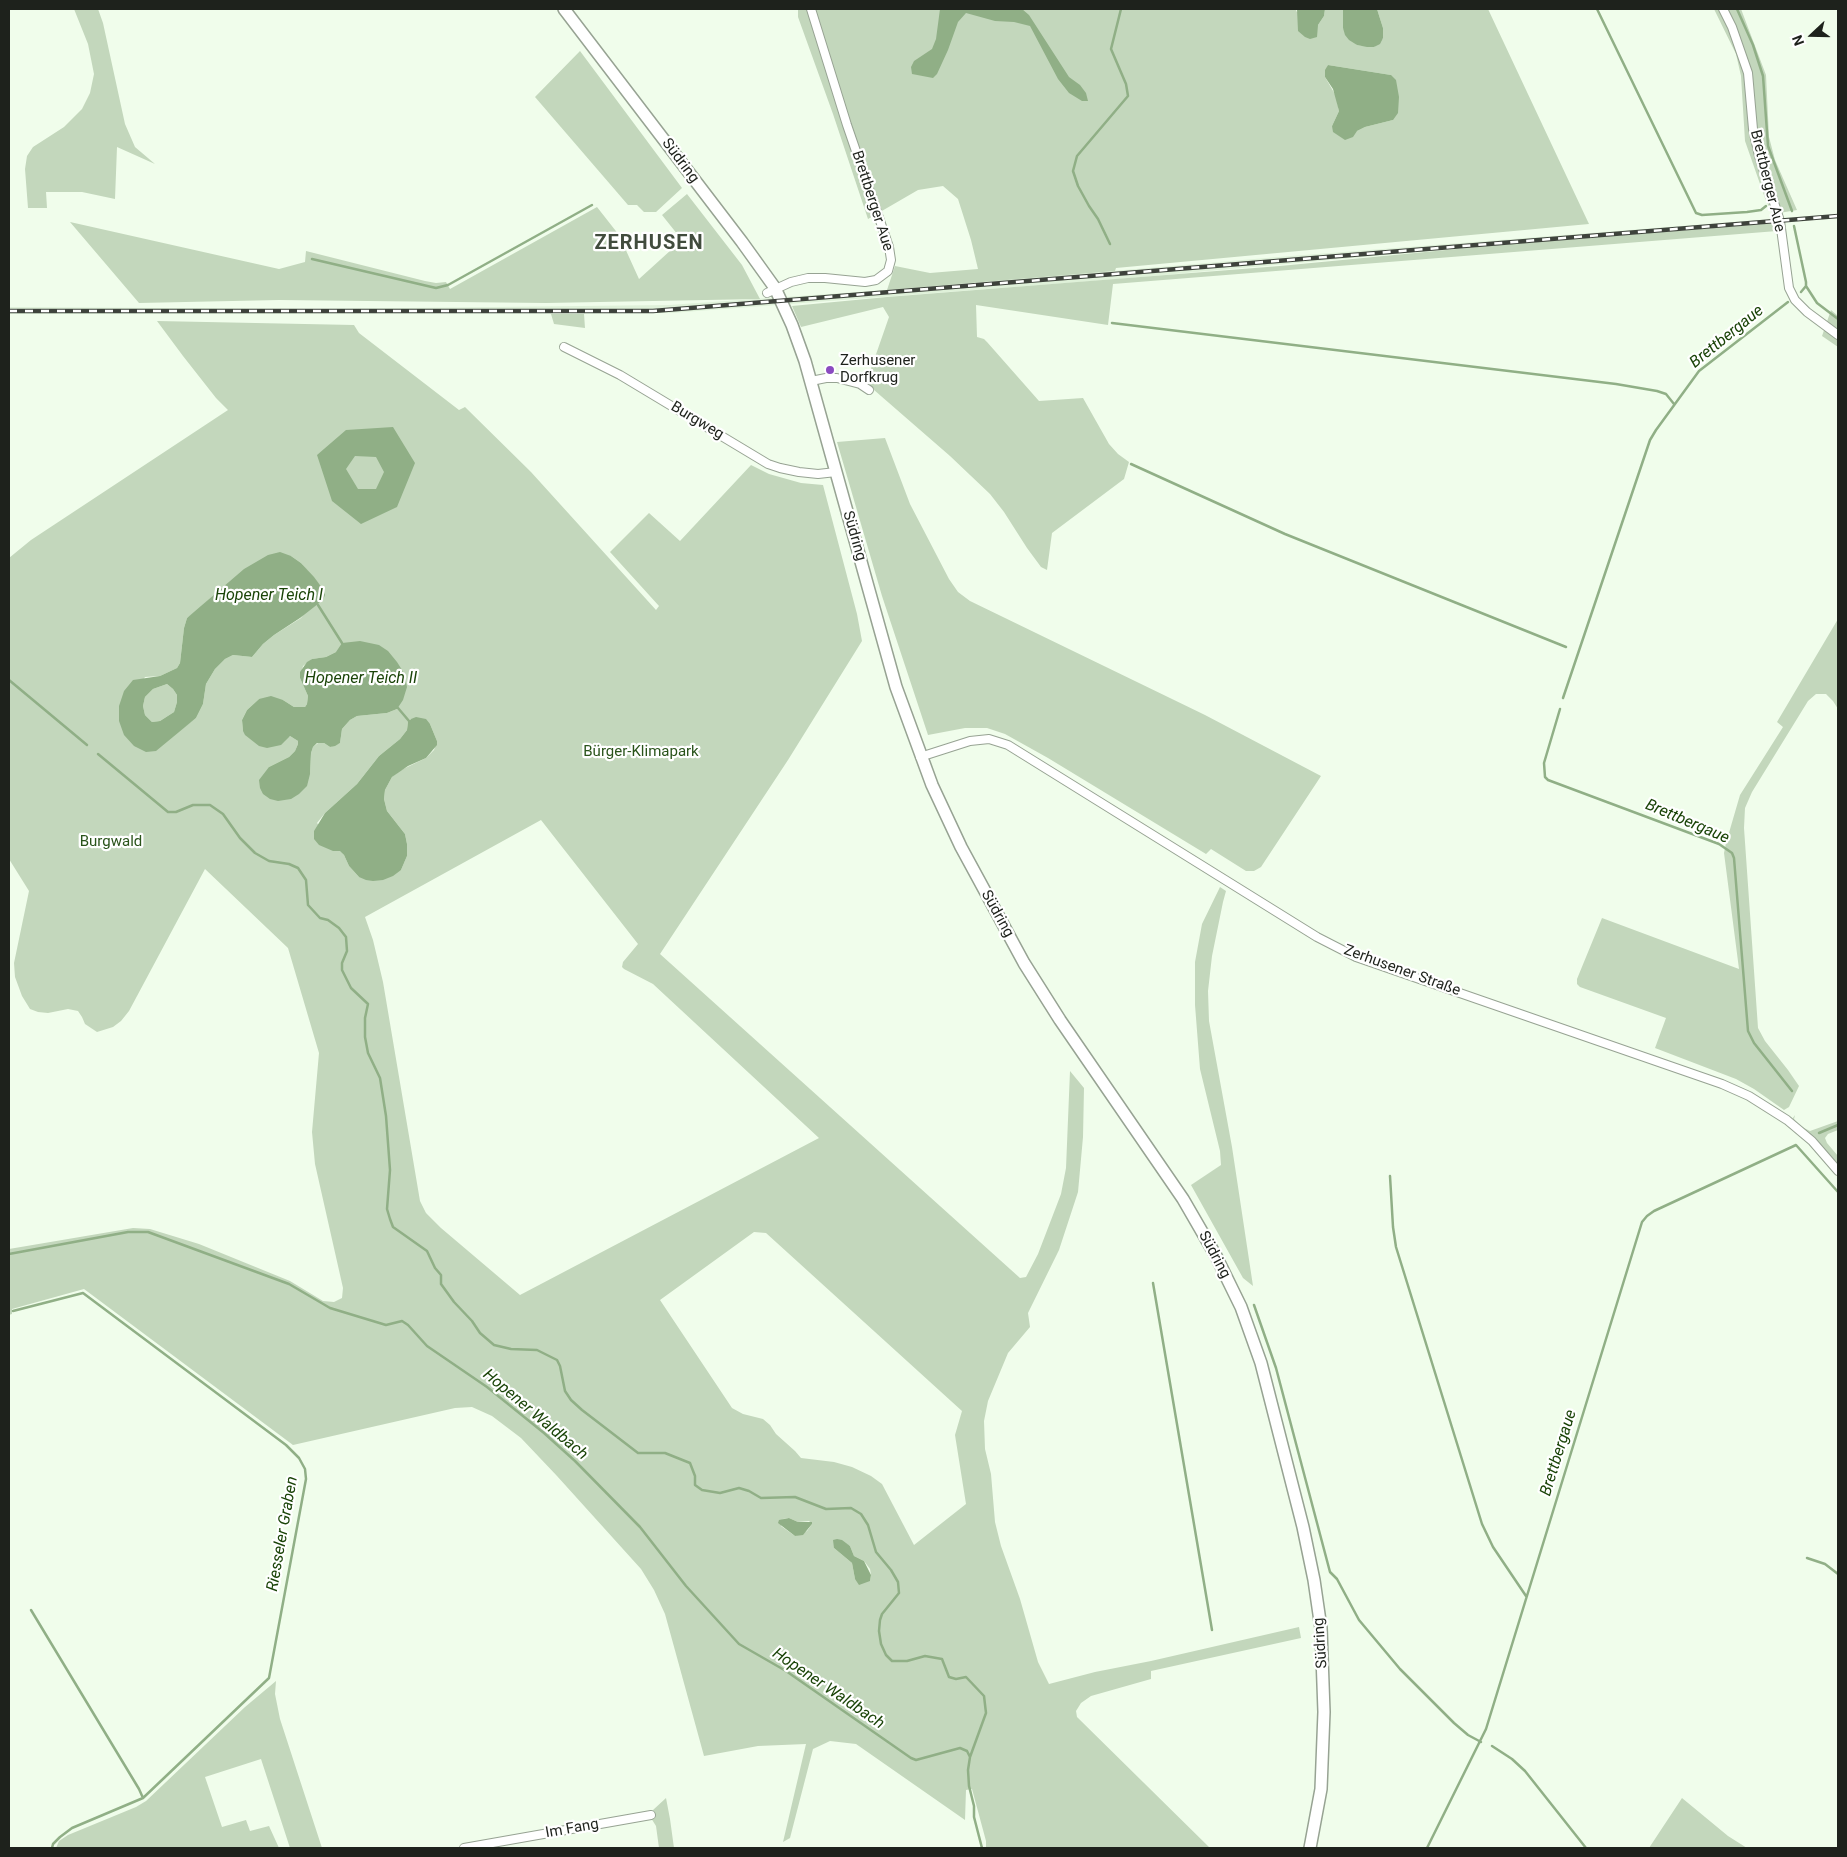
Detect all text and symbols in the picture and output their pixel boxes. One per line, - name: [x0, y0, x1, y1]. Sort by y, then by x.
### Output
- north arrow: [1787, 10, 1837, 60]
- text: N: [1789, 33, 1807, 48]
- street label: Brettberger Aue: [1746, 128, 1788, 234]
- street label: Südring: [657, 135, 703, 187]
- street label: Brettberger Aue: [847, 149, 897, 253]
- district label: ZERHUSEN: [593, 232, 705, 256]
- water label: Brettbergaue: [1686, 301, 1768, 373]
- place label: Zerhusener Dorfkrug: [840, 352, 915, 387]
- marker: Zerhusener Dorfkrug: [824, 364, 836, 376]
- street label: Burgweg: [667, 398, 727, 444]
- street label: Südring: [838, 509, 870, 563]
- water label: Hopener Teich I: [215, 586, 323, 606]
- water label: Hopener Teich II: [305, 669, 417, 689]
- park label: Bürger-Klimapark: [583, 743, 699, 761]
- water label: Brettbergaue: [1642, 796, 1732, 848]
- park label: Burgwald: [80, 833, 142, 851]
- street label: Südring: [977, 887, 1017, 941]
- street label: Zerhusener Straße: [1341, 942, 1463, 1000]
- street label: Südring: [1194, 1228, 1234, 1282]
- water label: Hopener Waldbach: [479, 1365, 591, 1465]
- water label: Brettbergaue: [1537, 1408, 1581, 1498]
- water label: Riesseler Graben: [263, 1475, 303, 1593]
- street label: Südring: [1310, 1617, 1332, 1669]
- water label: Hopener Waldbach: [768, 1644, 888, 1734]
- street label: Im Fang: [544, 1815, 600, 1843]

